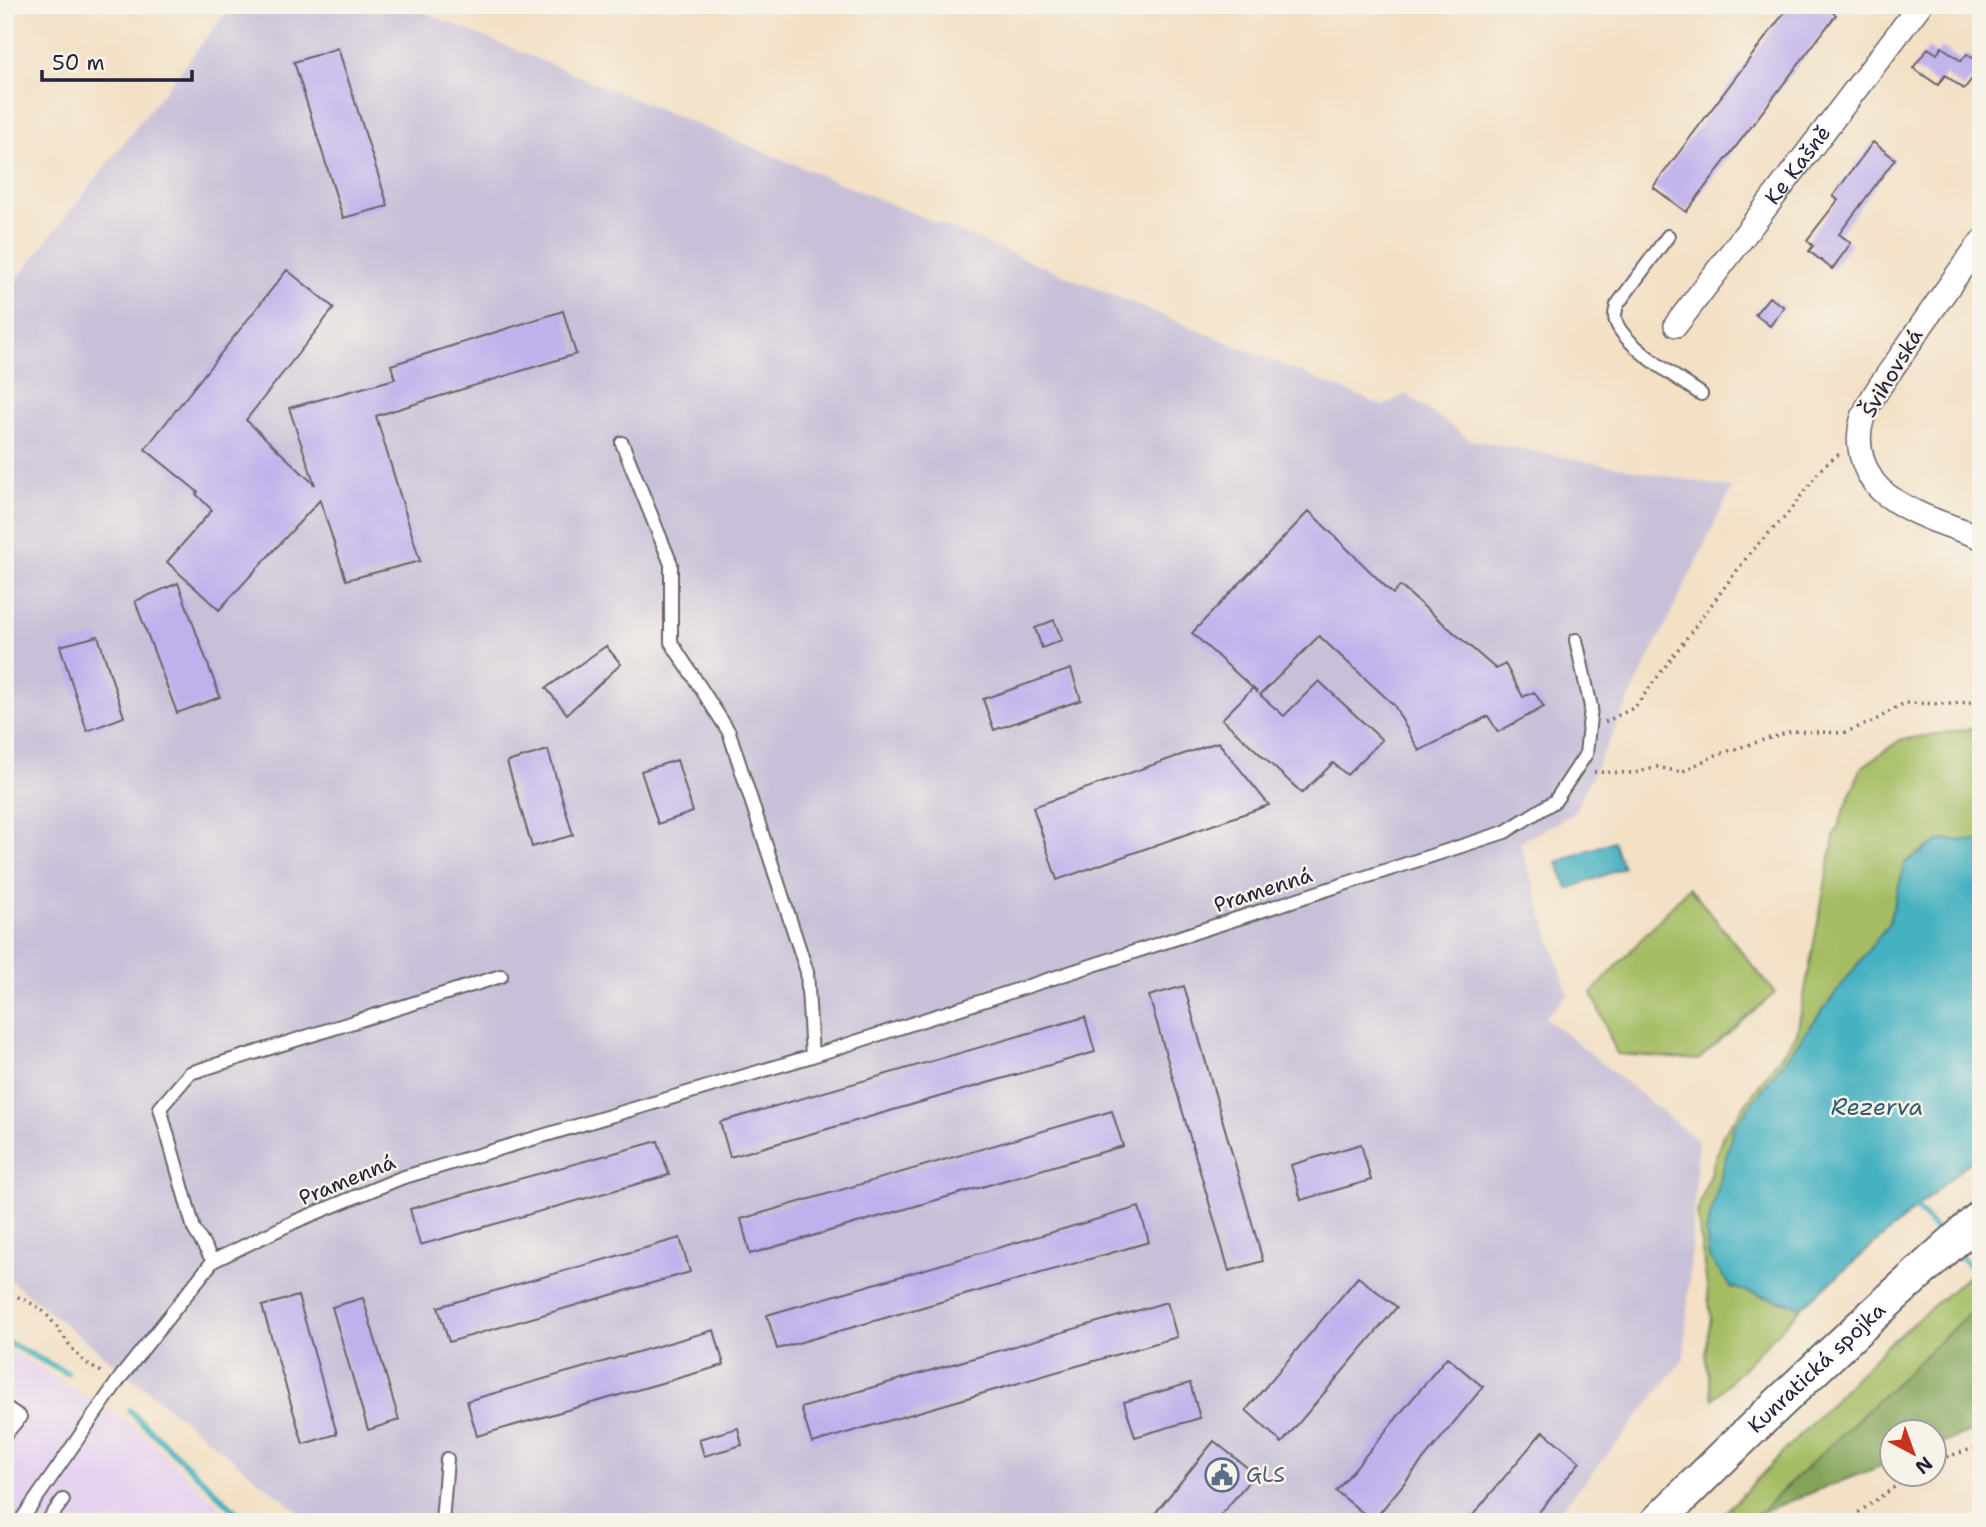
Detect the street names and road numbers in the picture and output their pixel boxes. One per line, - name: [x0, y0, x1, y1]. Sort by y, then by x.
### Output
- street label: Ke Kašně: [1759, 120, 1837, 211]
- street label: Švihovská: [1854, 323, 1929, 422]
- street label: Pramenná: [1210, 861, 1316, 919]
- street label: Pramenná: [295, 1148, 399, 1212]
- street label: Kunratická spojka: [1742, 1296, 1892, 1439]

